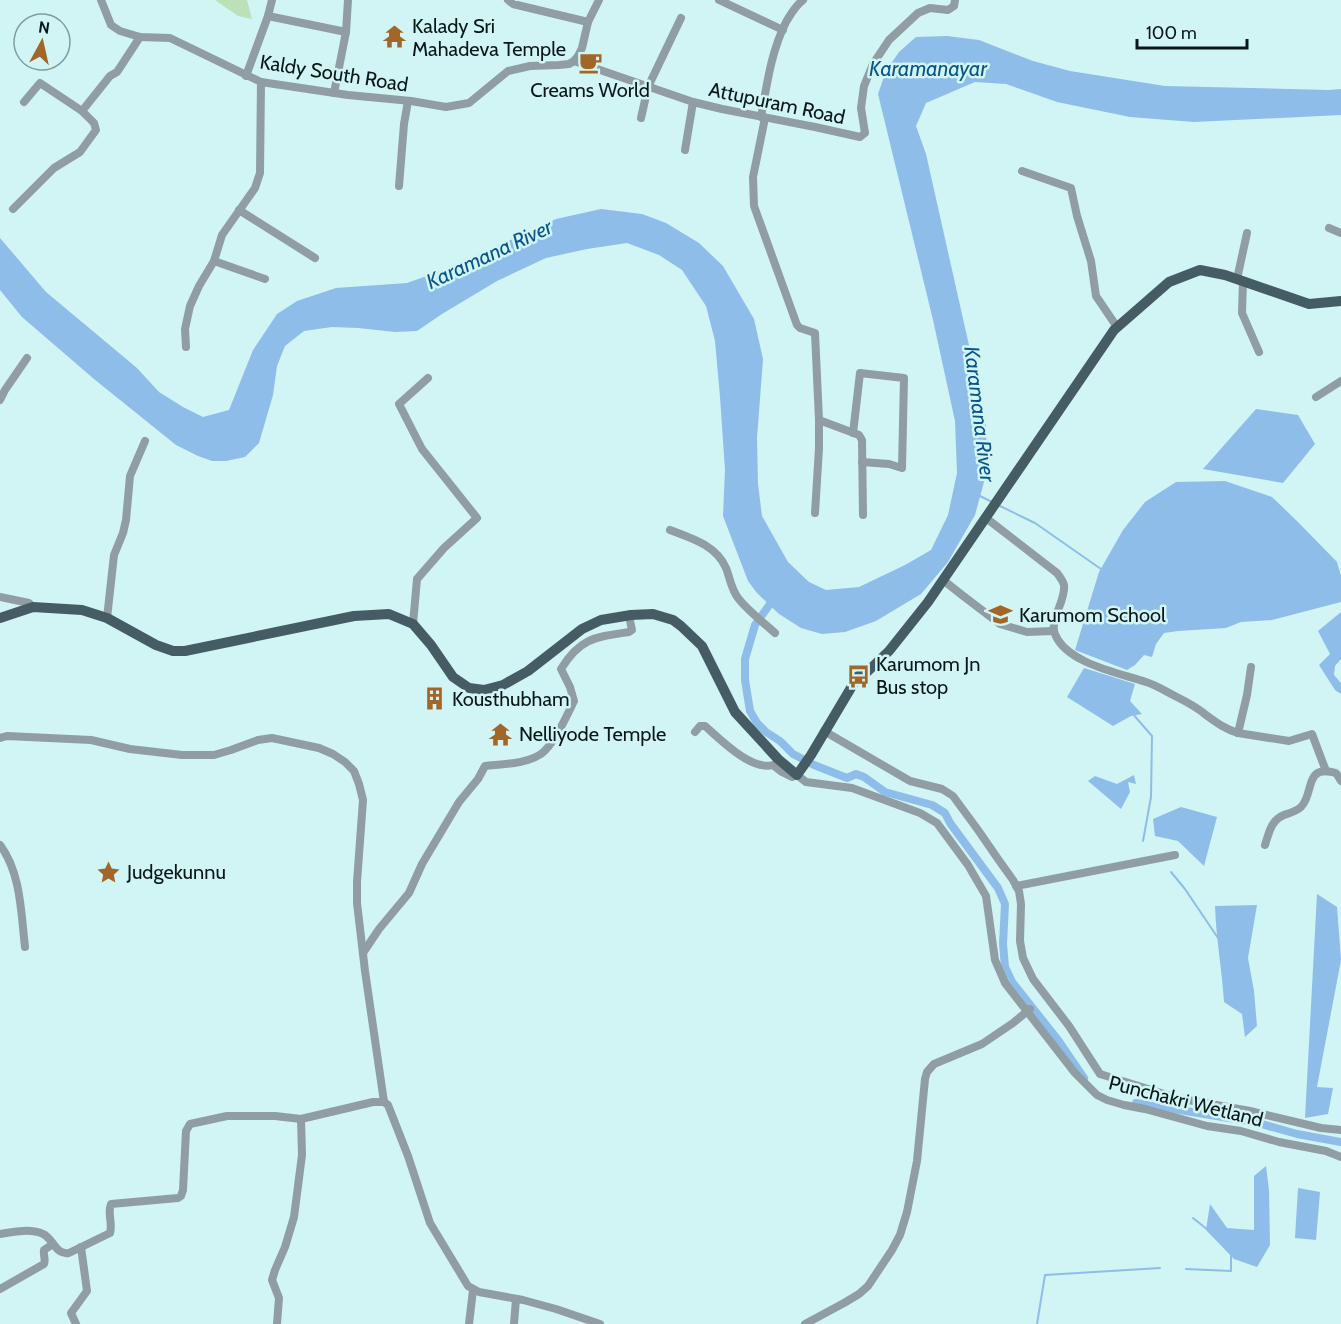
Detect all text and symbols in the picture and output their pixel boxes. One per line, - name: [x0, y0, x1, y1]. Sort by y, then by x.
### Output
- north arrow: [12, 12, 72, 72]
- scale bar: [1137, 12, 1246, 50]
- place label: Kalady Sri Mahadeva Temple: [412, 14, 566, 61]
- text: N: [37, 17, 51, 38]
- text: 100 m: [1146, 22, 1197, 44]
- temple icon: Kalady Sri Mahadeva Temple: [381, 24, 407, 50]
- street label: Kaldy South Road: [258, 49, 410, 97]
- cafe icon: Creams World: [577, 50, 603, 76]
- water label: Karamanayar: [869, 56, 988, 81]
- street label: Attupuram Road: [707, 77, 847, 129]
- place label: Creams World: [530, 78, 650, 102]
- water label: Karamana River: [422, 213, 557, 294]
- water label: Karamana River: [959, 345, 1001, 485]
- school or university icon: Karumom School: [988, 602, 1014, 628]
- place label: Karumom School: [1019, 603, 1166, 627]
- place label: Karumom Jn Bus stop: [876, 652, 980, 699]
- bus stop icon: Karumom Jn Bus stop: [845, 663, 871, 689]
- building icon: Kousthubham: [421, 686, 447, 712]
- place label: Kousthubham: [452, 687, 570, 711]
- temple icon: Nelliyode Temple: [488, 721, 514, 747]
- place label: Nelliyode Temple: [519, 722, 666, 746]
- place icon: Judgekunnu: [96, 859, 122, 885]
- place label: Judgekunnu: [126, 860, 226, 884]
- street label: Punchakri Wetland: [1106, 1070, 1266, 1132]

